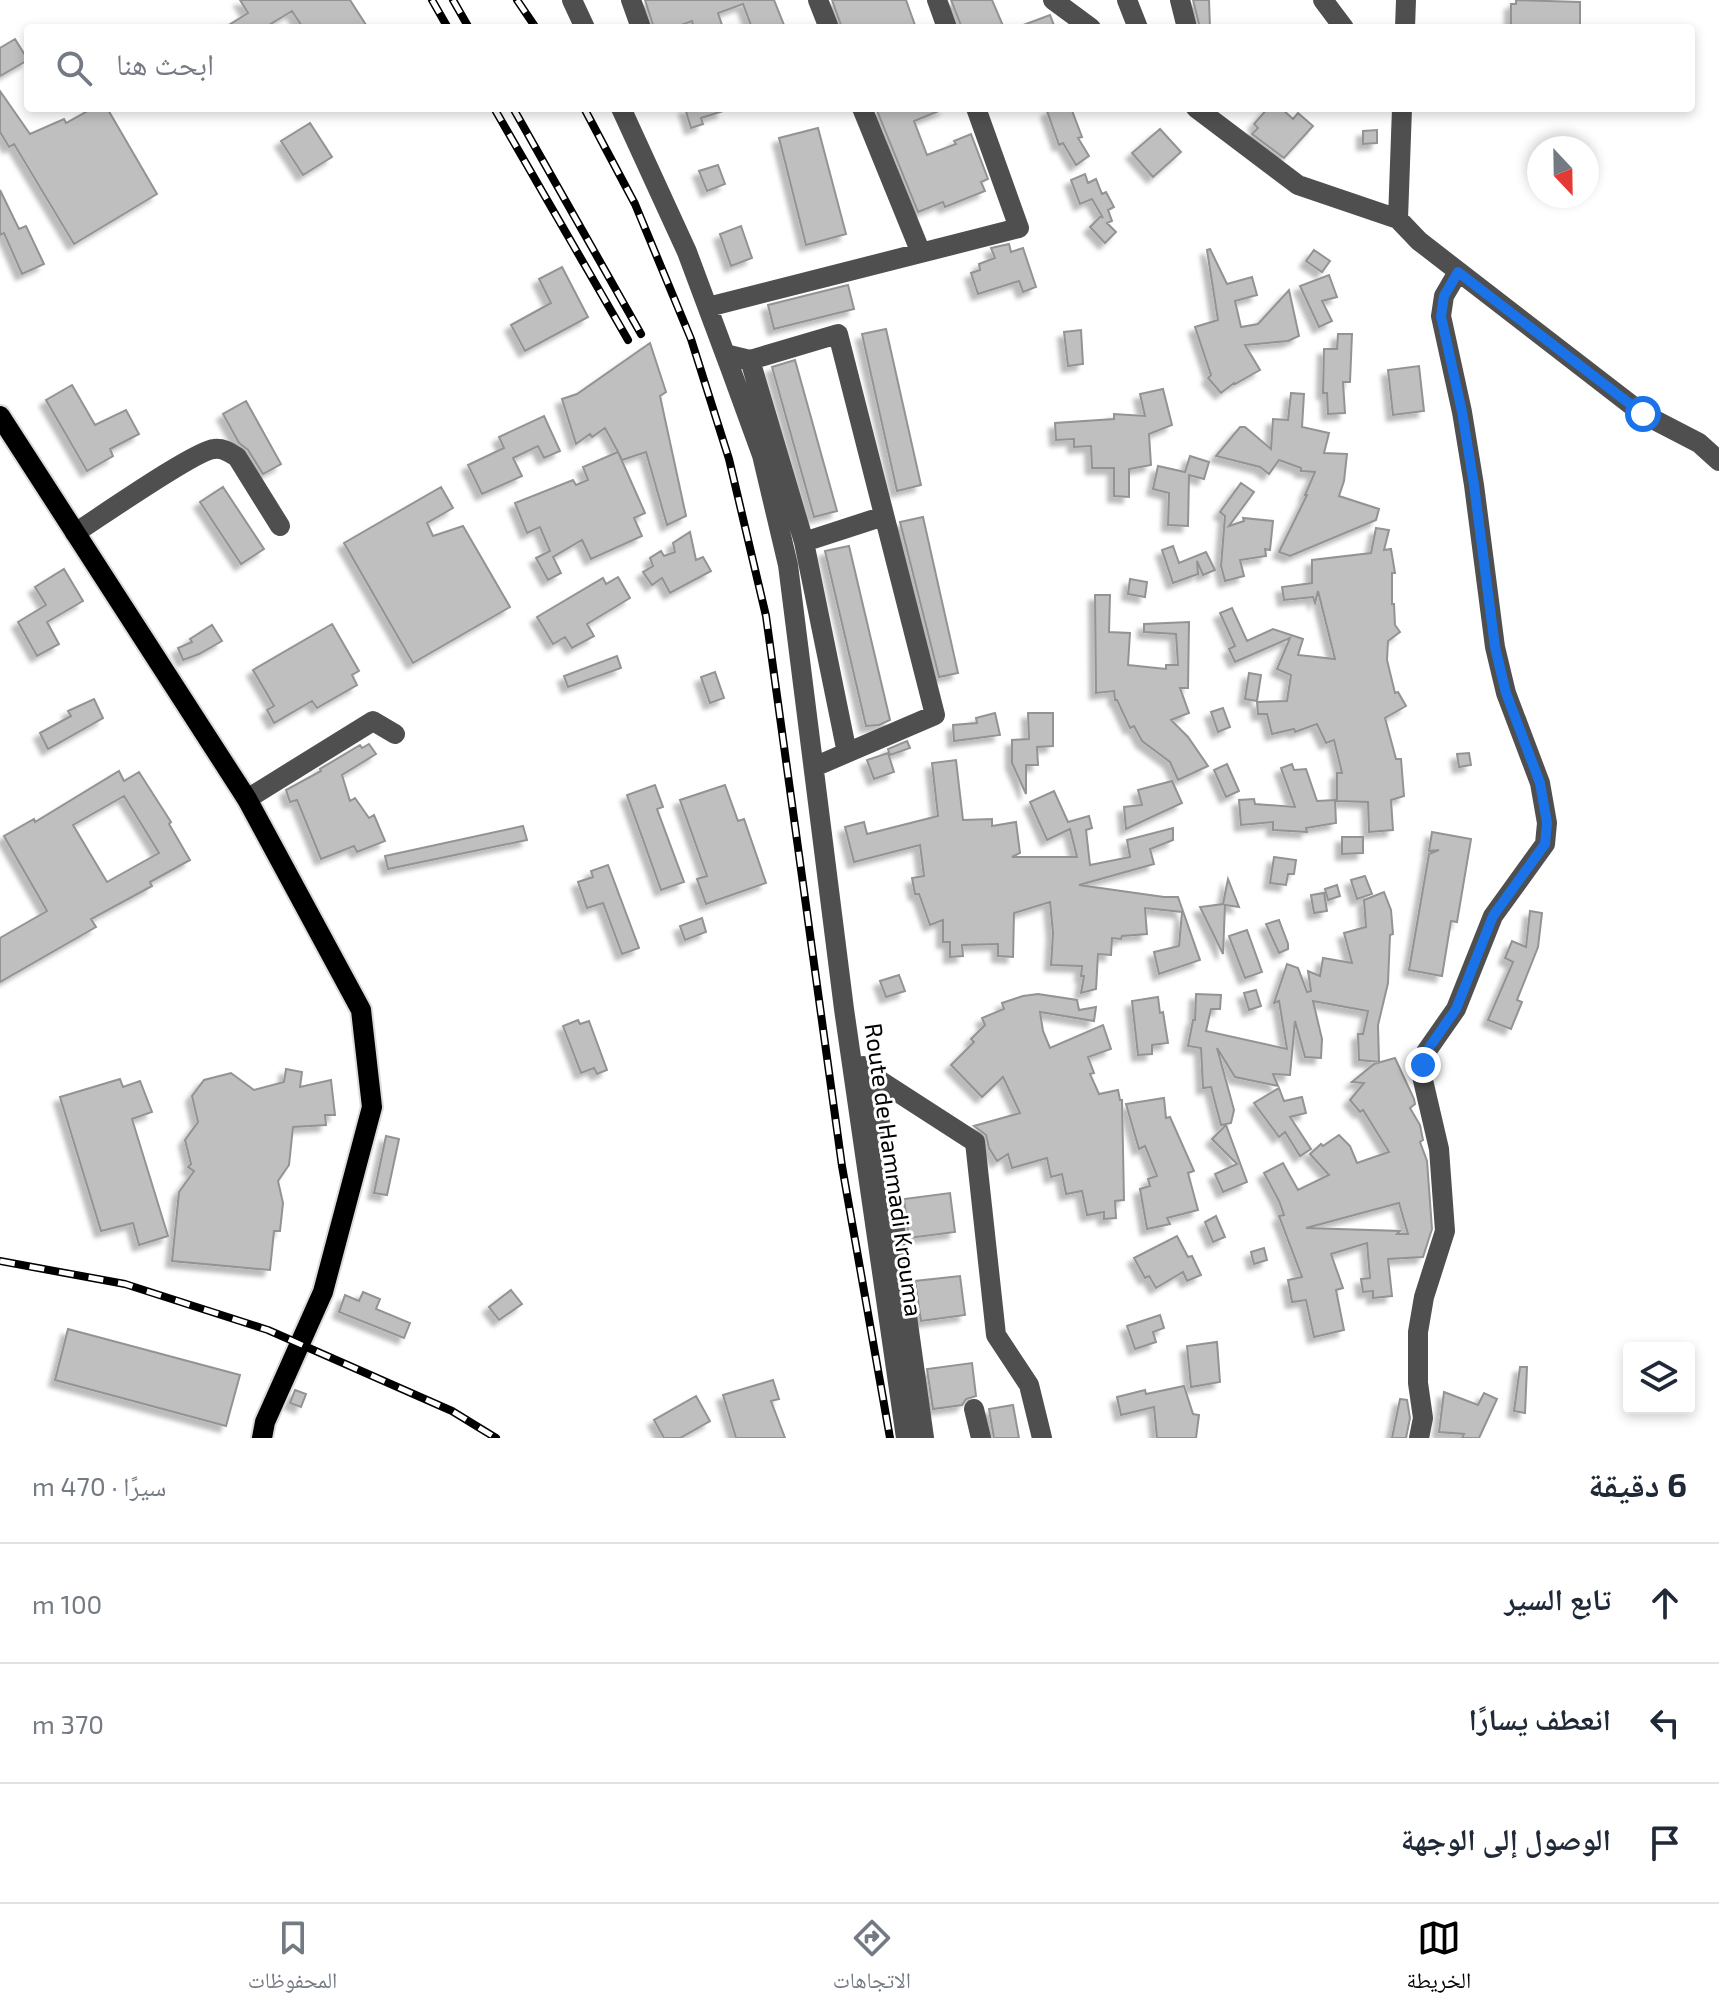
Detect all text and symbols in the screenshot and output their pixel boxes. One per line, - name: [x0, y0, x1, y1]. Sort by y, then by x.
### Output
- search box: [24, 24, 1695, 112]
- text: ابحث هنا: [116, 45, 214, 81]
- icon: search: [52, 46, 96, 90]
- north arrow: [1527, 136, 1599, 208]
- route start: [1625, 396, 1661, 432]
- street label: Route de Hammadi Krouma: [860, 1021, 929, 1318]
- route end: [1405, 1047, 1441, 1083]
- map controls: [1623, 1342, 1695, 1414]
- button: layers: [1623, 1342, 1695, 1414]
- text: 6 دقيقة: [1588, 1463, 1687, 1504]
- text: سيرًا · 470 m: [32, 1470, 166, 1501]
- text: تابع السير: [1504, 1580, 1611, 1616]
- icon: ahead: [1643, 1581, 1687, 1625]
- text: 100 m: [32, 1588, 102, 1619]
- text: انعطف يسارًا: [1469, 1700, 1611, 1736]
- icon: left: [1643, 1701, 1687, 1745]
- text: 370 m: [32, 1708, 104, 1739]
- text: الوصول إلى الوجهة: [1401, 1820, 1611, 1856]
- icon: arrive: [1643, 1821, 1687, 1865]
- tab: المحفوظات: [248, 1916, 337, 2002]
- tab: الاتجاهات: [833, 1916, 911, 2002]
- tab: الخريطة: [1406, 1916, 1471, 2002]

